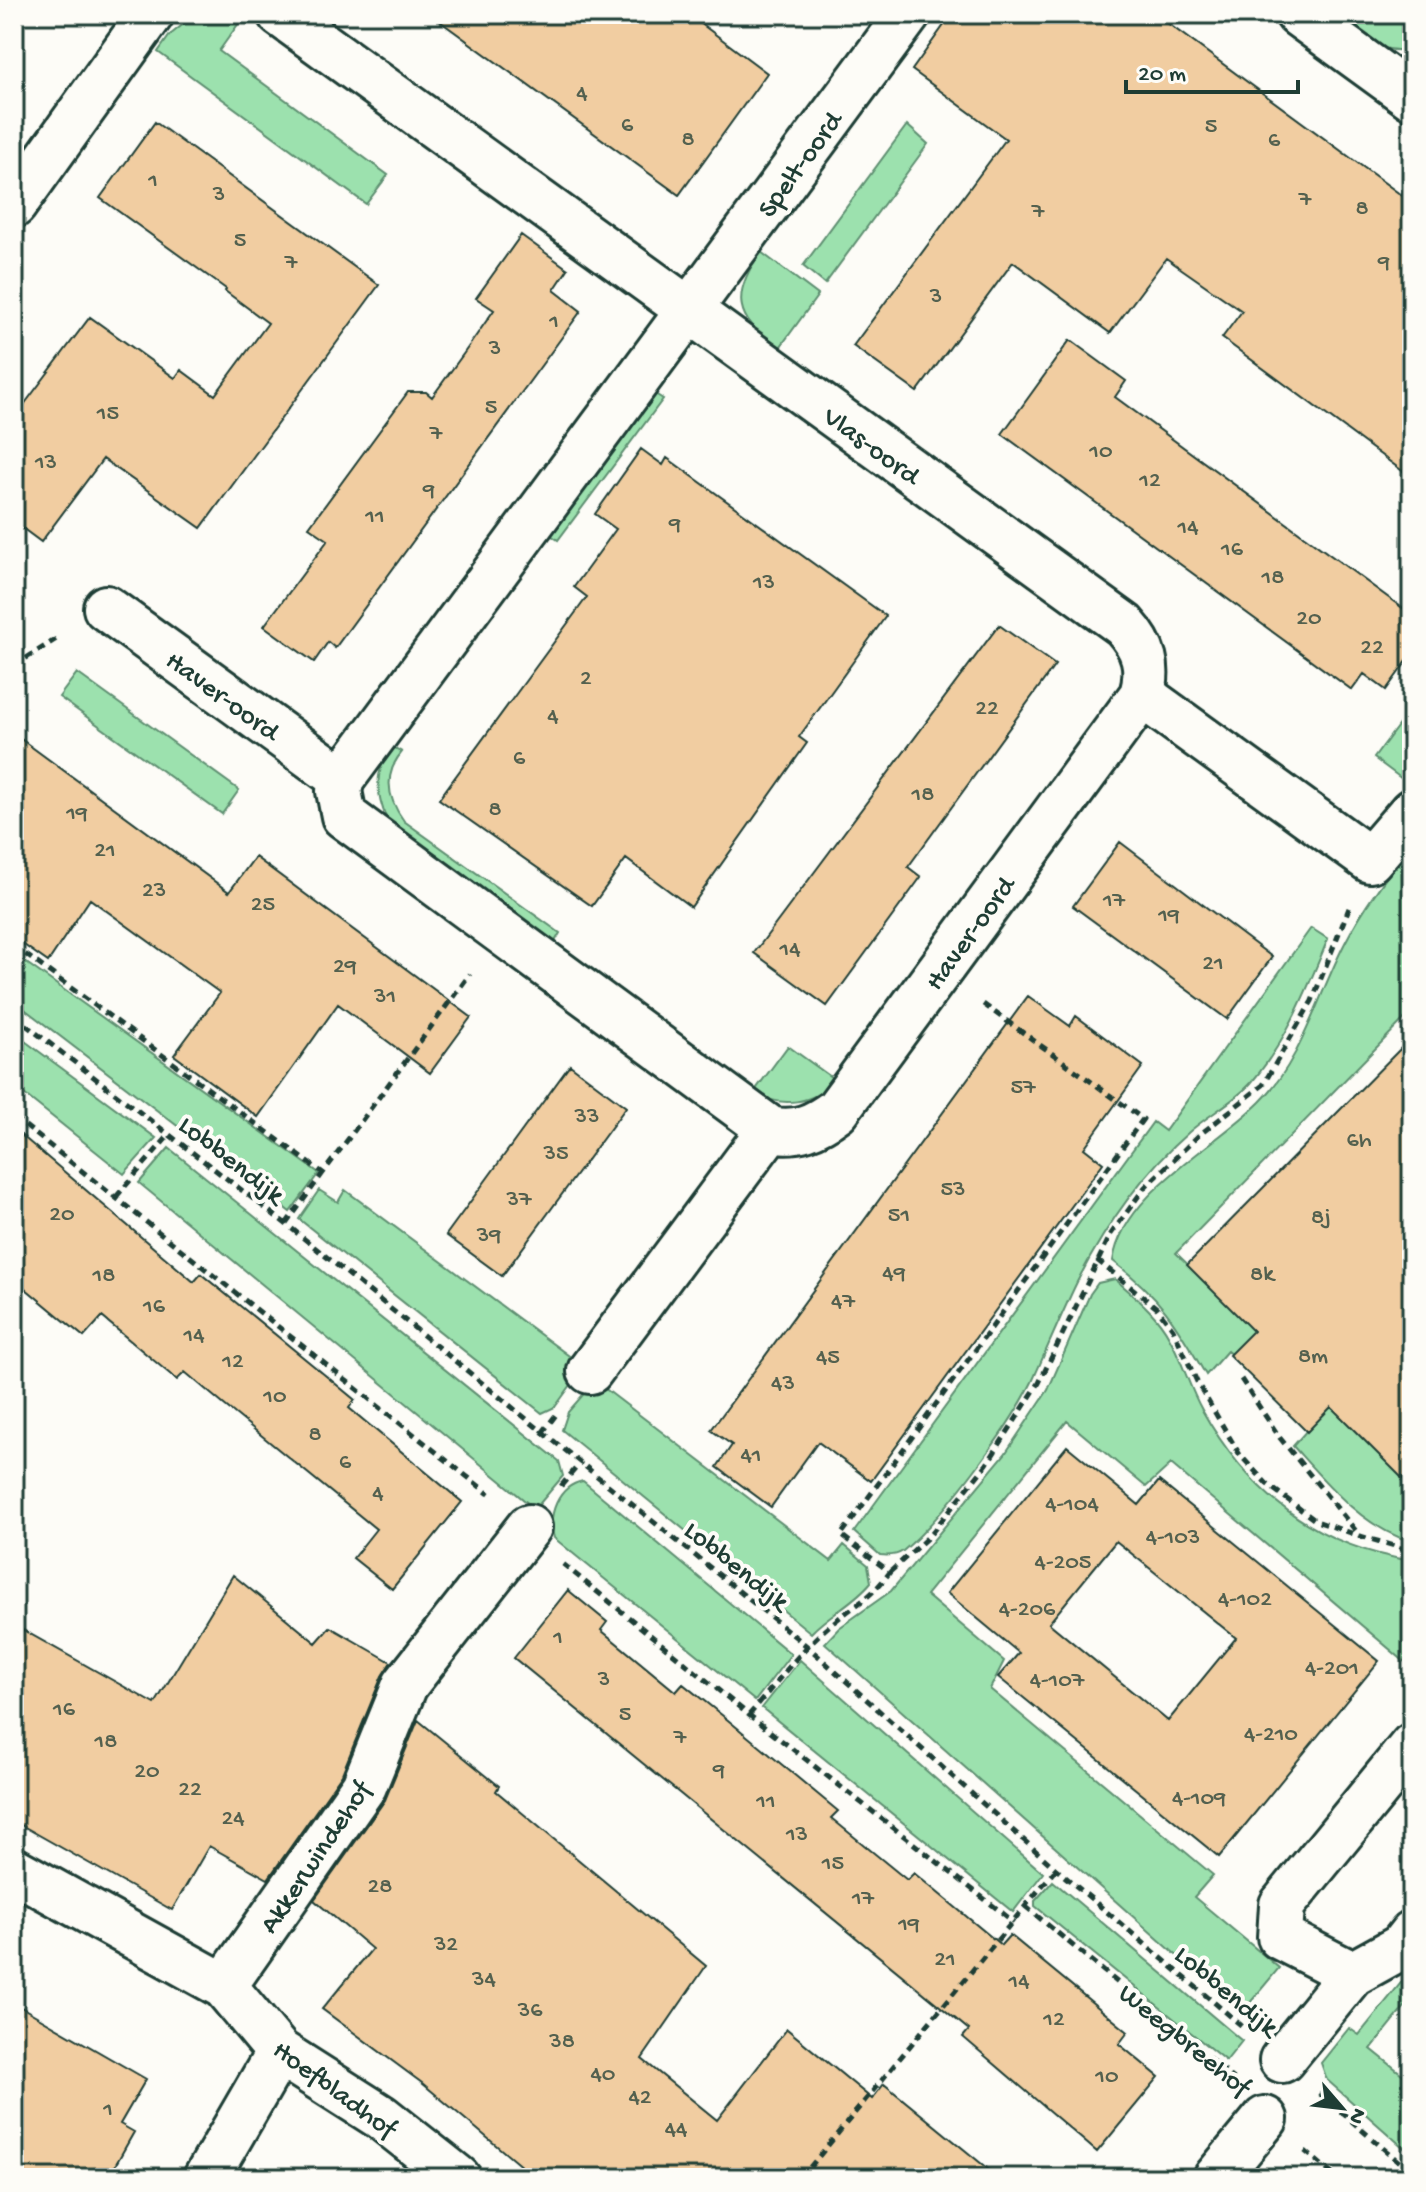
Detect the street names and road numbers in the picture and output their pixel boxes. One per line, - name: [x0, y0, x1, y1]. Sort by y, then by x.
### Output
- street label: Spelt-oord: [752, 104, 853, 225]
- street label: Vlas-oord: [815, 401, 927, 495]
- street label: Haver-oord: [158, 645, 287, 751]
- street label: Haver-oord: [919, 869, 1025, 998]
- street label: Lobbendijk: [171, 1110, 292, 1215]
- street label: Lobbendijk: [676, 1515, 796, 1621]
- street label: Akkerwindehof: [254, 1774, 381, 1941]
- street label: Lobbendijk: [1167, 1940, 1286, 2047]
- street label: Weegbreehof: [1110, 1978, 1258, 2106]
- street label: Hoefbladhof: [265, 2035, 403, 2148]

